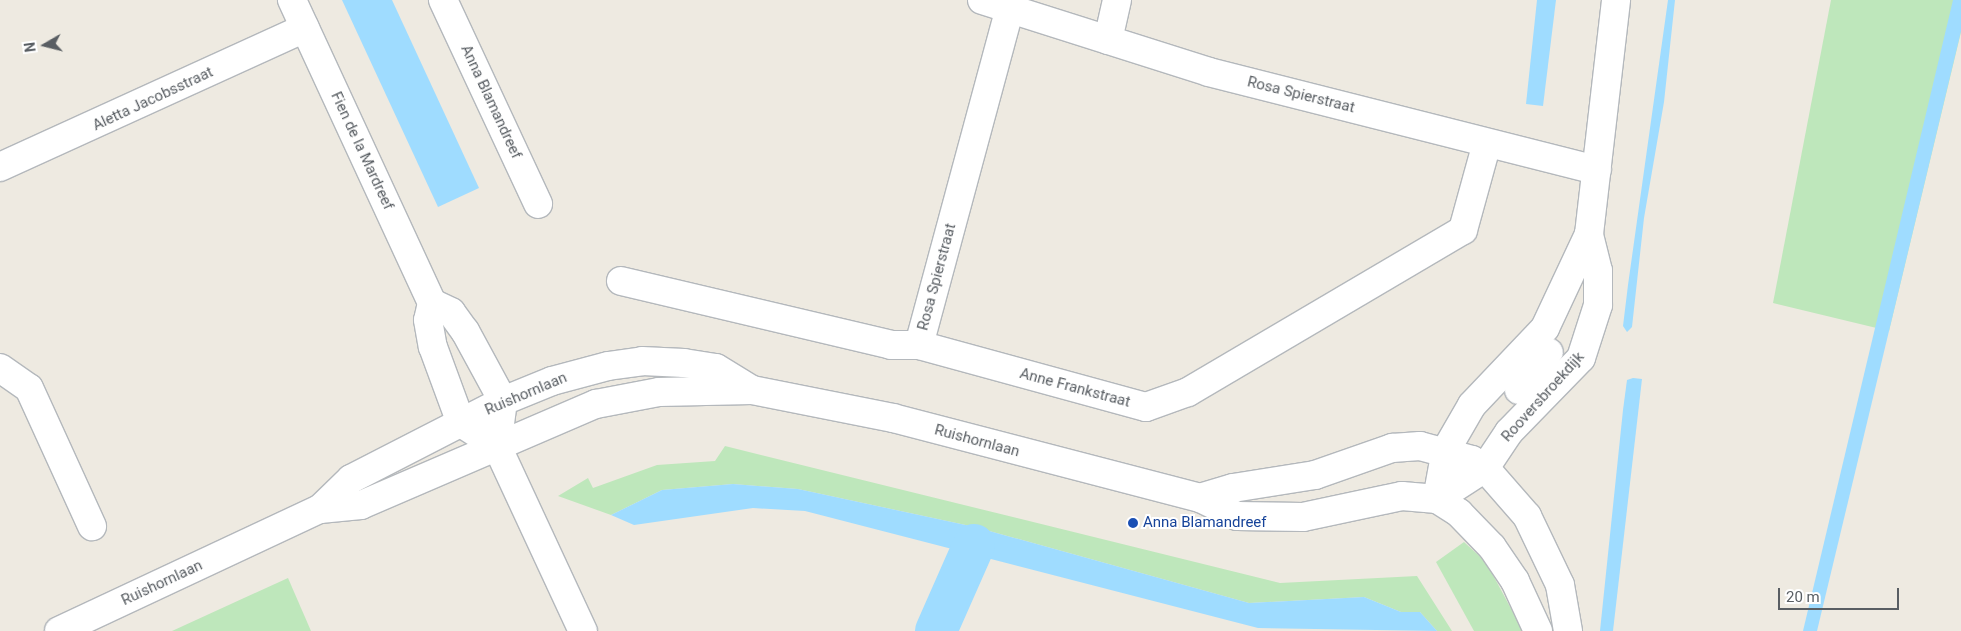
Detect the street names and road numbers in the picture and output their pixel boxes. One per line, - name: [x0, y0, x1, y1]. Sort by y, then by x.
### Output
- street label: Anna Blamandreef: [457, 42, 525, 162]
- street label: Aletta Jacobsstraat: [90, 63, 216, 135]
- street label: Rosa Spierstraat: [1245, 73, 1357, 117]
- street label: Fien de la Mardreef: [327, 89, 397, 213]
- street label: Rosa Spierstraat: [914, 221, 960, 333]
- street label: Rooversbroekdijk: [1498, 348, 1588, 446]
- street label: Anne Frankstraat: [1018, 365, 1132, 411]
- street label: Ruishornlaan: [482, 369, 570, 419]
- street label: Ruishornlaan: [932, 421, 1022, 461]
- street label: Ruishornlaan: [119, 556, 205, 610]

